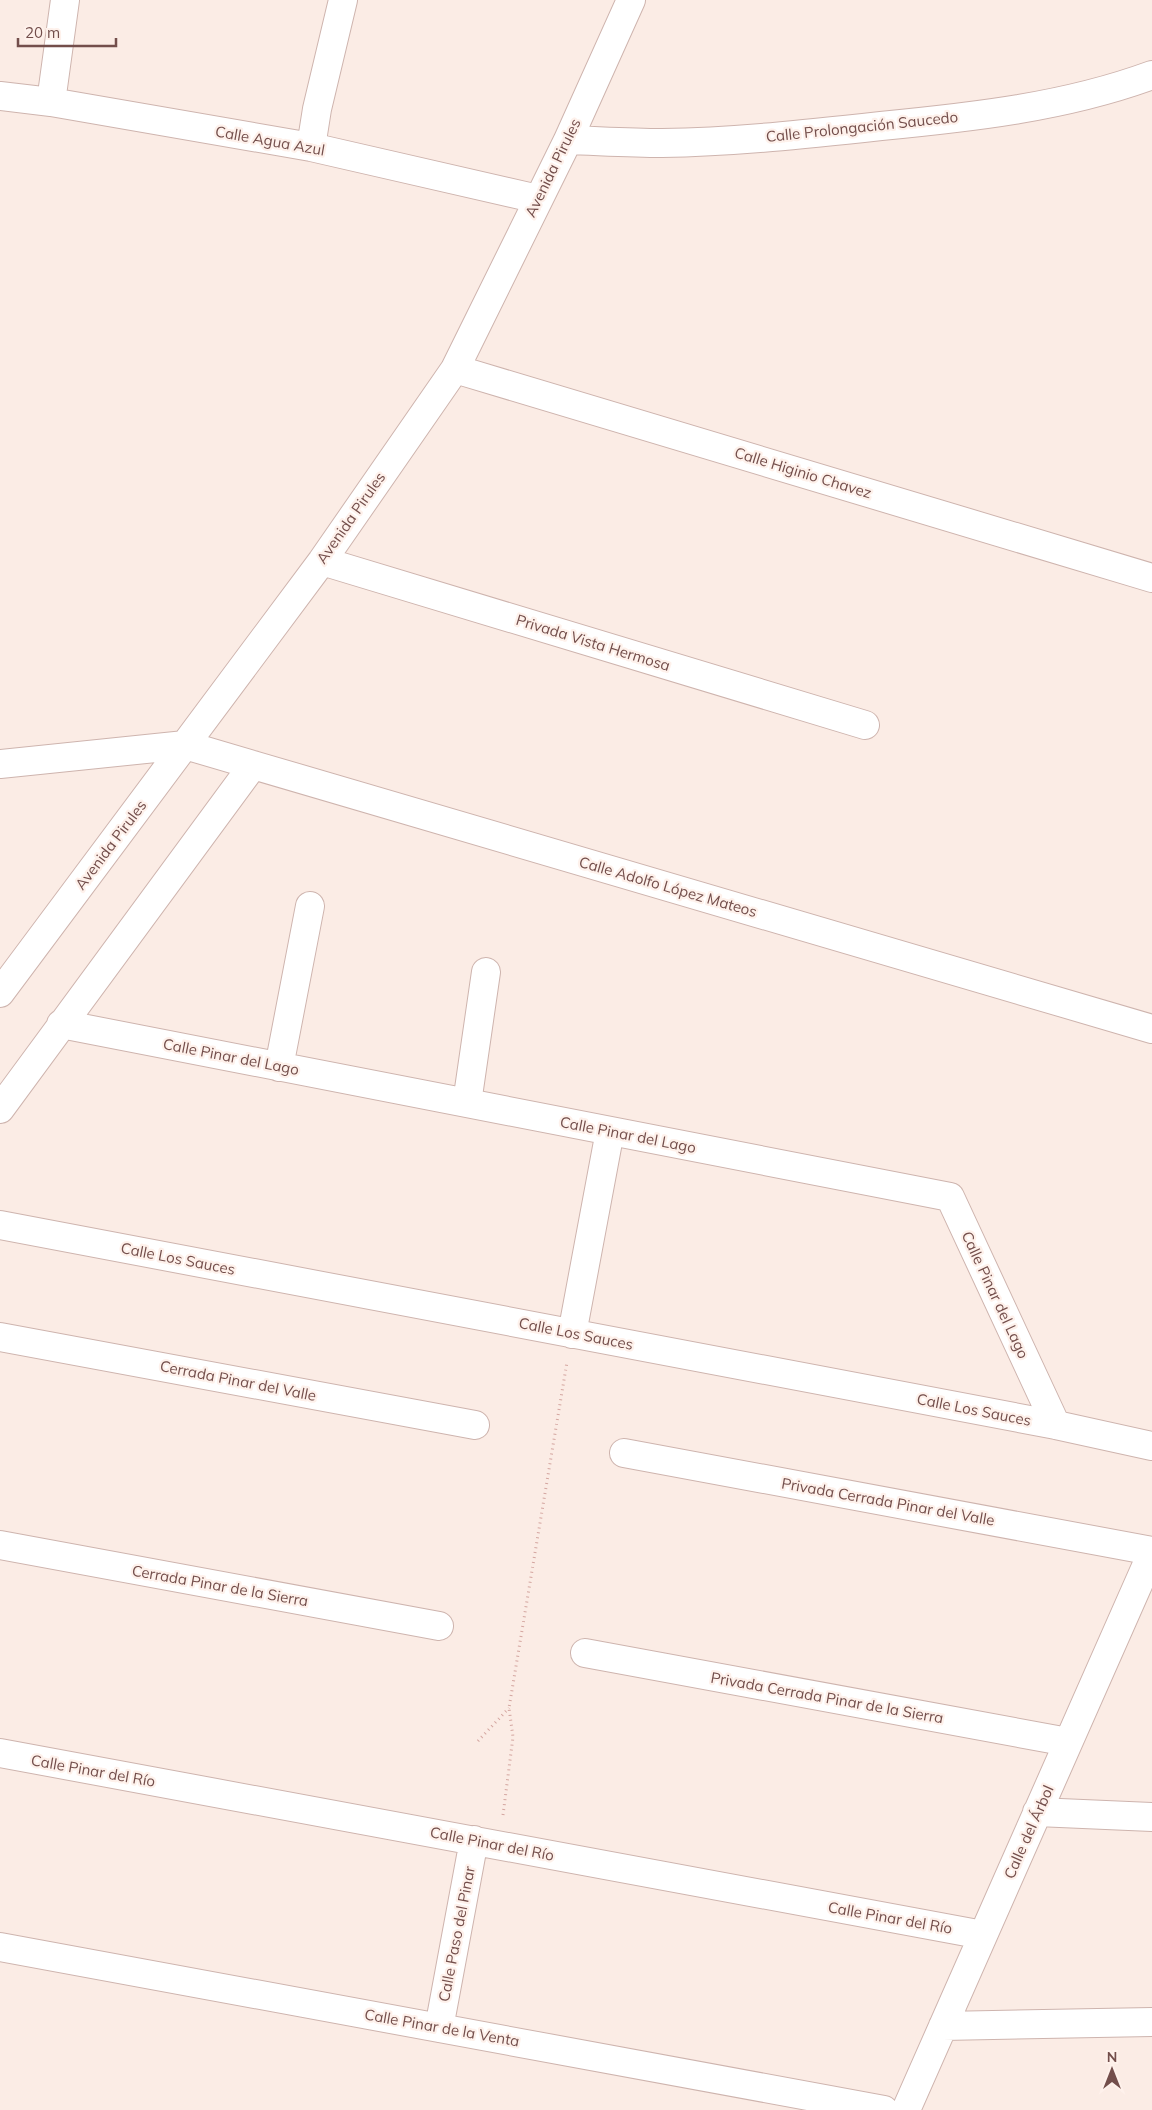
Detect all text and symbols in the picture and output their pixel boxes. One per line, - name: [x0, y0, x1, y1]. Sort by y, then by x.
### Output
- scale bar: [18, 15, 115, 47]
- text: 20 m: [25, 23, 60, 42]
- street label: Calle Prolongación Saucedo: [765, 107, 959, 146]
- street label: Avenida Pirules: [520, 115, 585, 220]
- street label: Calle Agua Azul: [214, 122, 326, 159]
- street label: Calle Higinio Chavez: [732, 443, 874, 502]
- street label: Avenida Pirules: [312, 468, 389, 567]
- street label: Privada Vista Hermosa: [514, 610, 673, 675]
- street label: Avenida Pirules: [71, 796, 151, 893]
- street label: Calle Adolfo López Mateos: [577, 852, 759, 921]
- street label: Calle Pinar del Lago: [161, 1034, 301, 1079]
- street label: Calle Pinar del Lago: [558, 1112, 698, 1157]
- street label: Calle Pinar del Lago: [958, 1228, 1033, 1361]
- street label: Calle Los Sauces: [119, 1238, 237, 1279]
- street label: Calle Los Sauces: [517, 1313, 635, 1354]
- street label: Cerrada Pinar del Valle: [158, 1356, 318, 1405]
- street label: Calle Los Sauces: [915, 1389, 1033, 1430]
- street label: Privada Cerrada Pinar del Valle: [780, 1473, 996, 1530]
- street label: Cerrada Pinar de la Sierra: [131, 1561, 310, 1610]
- street label: Privada Cerrada Pinar de la Sierra: [709, 1668, 945, 1727]
- street label: Calle Pinar del Río: [29, 1750, 157, 1791]
- street label: Calle del Árbol: [999, 1782, 1058, 1882]
- street label: Calle Pinar del Río: [429, 1822, 556, 1865]
- street label: Calle Paso del Pinar: [434, 1864, 479, 2003]
- street label: Calle Pinar del Río: [826, 1897, 954, 1938]
- street label: Calle Pinar de la Venta: [363, 2005, 521, 2051]
- north arrow: [1087, 2045, 1137, 2095]
- text: N: [1107, 2048, 1117, 2066]

